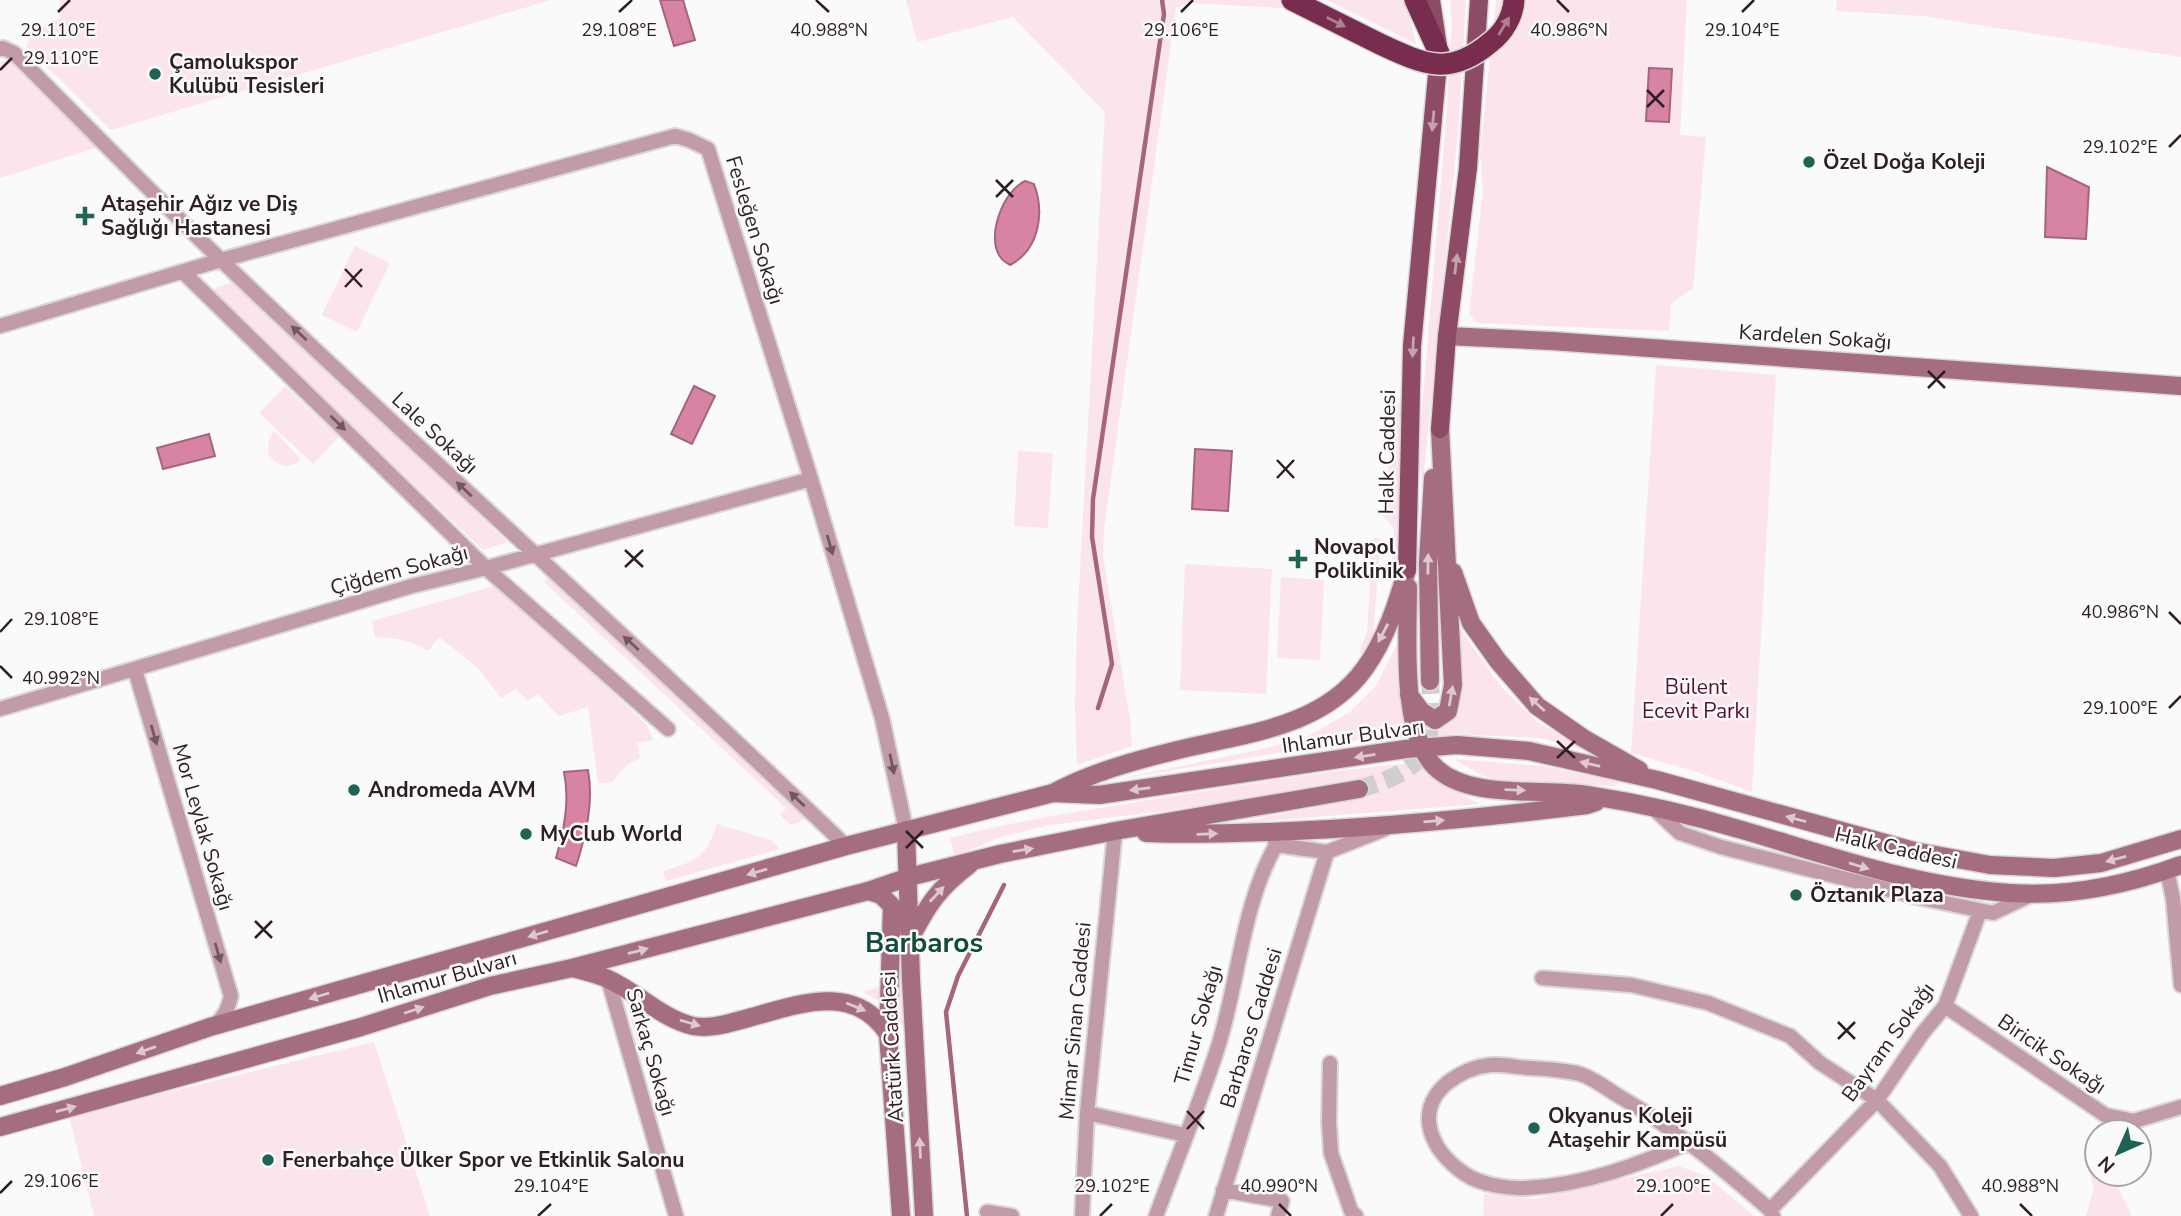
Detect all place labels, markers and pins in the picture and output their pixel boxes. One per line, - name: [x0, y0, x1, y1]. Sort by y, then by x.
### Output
- place label: Çamolukspor Kulübü Tesisleri: [169, 48, 324, 100]
- marker: Çamolukspor Kulübü Tesisleri: [147, 66, 163, 82]
- place label: Özel Doğa Koleji: [1823, 148, 1985, 176]
- marker: Özel Doğa Koleji: [1801, 154, 1817, 170]
- place label: Ataşehir Ağız ve Diş Sağlığı Hastanesi: [101, 190, 298, 242]
- marker: Ataşehir Ağız ve Diş Sağlığı Hastanesi: [75, 206, 95, 226]
- place label: Novapol Poliklinik: [1314, 533, 1404, 585]
- marker: Novapol Poliklinik: [1288, 549, 1308, 569]
- place label: Andromeda AVM: [368, 776, 536, 804]
- marker: Andromeda AVM: [346, 782, 362, 798]
- place label: MyClub World: [540, 820, 682, 848]
- marker: MyClub World: [518, 826, 534, 842]
- place label: Öztanık Plaza: [1810, 881, 1944, 909]
- marker: Öztanık Plaza: [1788, 887, 1804, 903]
- place label: Okyanus Koleji Ataşehir Kampüsü: [1548, 1102, 1727, 1154]
- marker: Okyanus Koleji Ataşehir Kampüsü: [1526, 1120, 1542, 1136]
- place label: Fenerbahçe Ülker Spor ve Etkinlik Salonu: [282, 1146, 684, 1174]
- marker: Fenerbahçe Ülker Spor ve Etkinlik Salonu: [260, 1152, 276, 1168]

